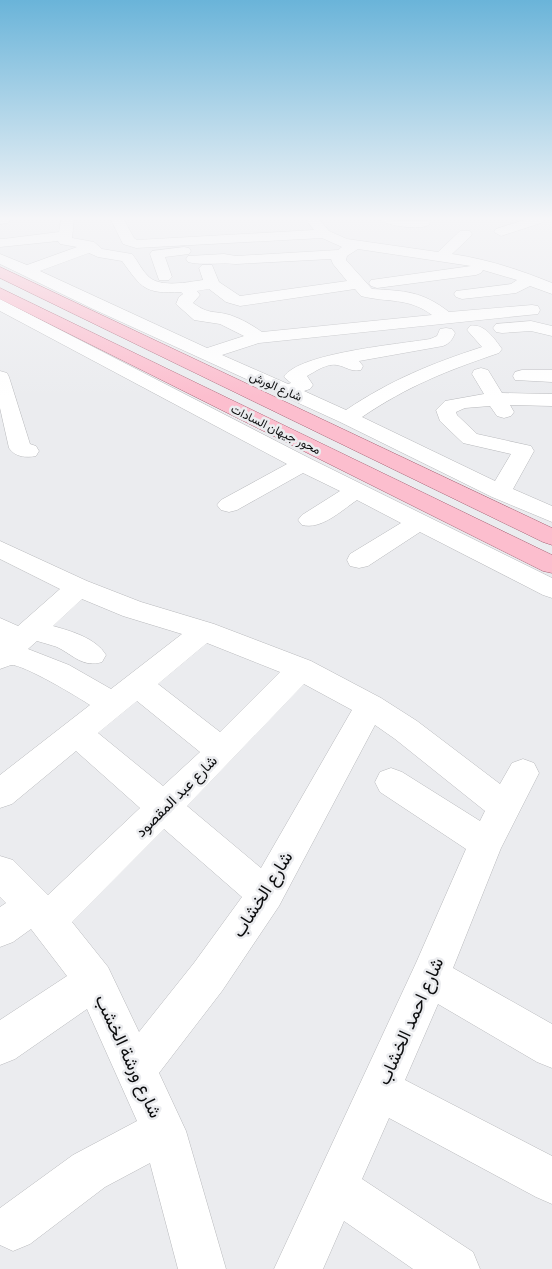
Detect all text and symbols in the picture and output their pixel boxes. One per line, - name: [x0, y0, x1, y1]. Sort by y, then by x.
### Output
- street label: شارع الورش: [247, 368, 304, 406]
- street label: محور جيهان السادات: [228, 401, 323, 458]
- street label: شارع عبد المقصود: [131, 751, 222, 842]
- street label: شارع الخشاب: [226, 847, 298, 942]
- street label: شارع احمد الخشاب: [372, 954, 449, 1089]
- street label: شارع ورشة الخشب: [89, 991, 168, 1122]

